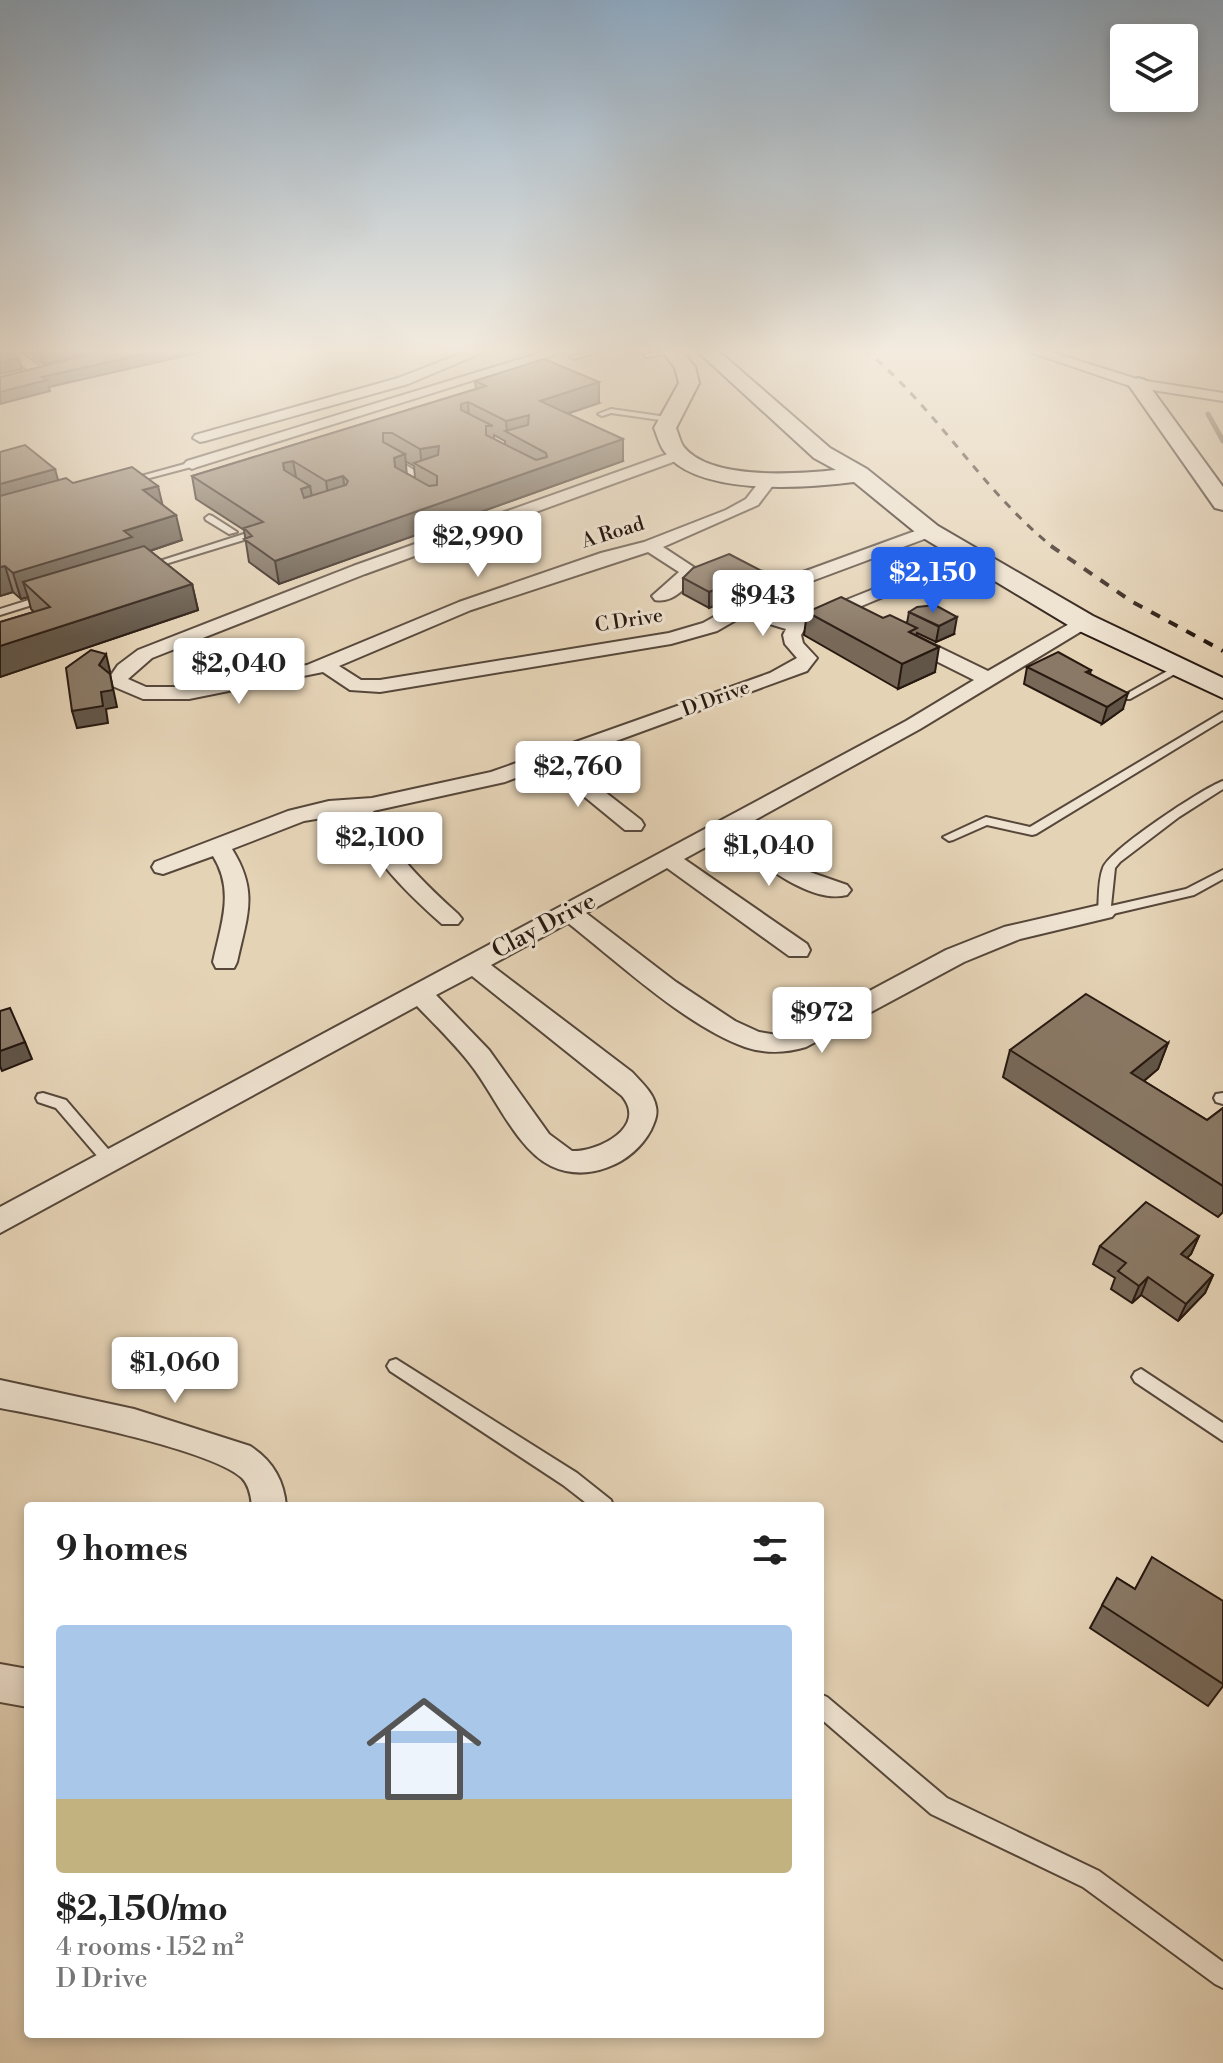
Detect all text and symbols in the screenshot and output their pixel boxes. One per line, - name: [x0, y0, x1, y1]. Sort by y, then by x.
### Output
- map controls: [1110, 24, 1198, 112]
- button: layers: [1110, 24, 1198, 112]
- pin: $2,990: [413, 511, 543, 579]
- street label: A Road: [578, 511, 648, 555]
- text: $2,990: [432, 521, 524, 553]
- pin: $2,150: [868, 547, 998, 615]
- text: $2,150: [889, 557, 977, 589]
- pin: $943: [716, 570, 810, 638]
- text: $943: [731, 580, 795, 612]
- street label: C Drive: [593, 603, 665, 639]
- pin: $2,040: [174, 638, 304, 706]
- text: $2,040: [192, 648, 286, 680]
- street label: D Drive: [679, 675, 753, 723]
- pin: $2,760: [513, 741, 643, 809]
- text: $2,760: [533, 751, 623, 783]
- pin: $2,100: [315, 812, 445, 880]
- pin: $1,040: [704, 820, 834, 888]
- text: $2,100: [335, 822, 425, 854]
- text: $1,040: [723, 830, 815, 862]
- street label: Clay Drive: [487, 886, 601, 966]
- pin: $972: [775, 987, 869, 1055]
- text: $972: [791, 997, 854, 1029]
- pin: $1,060: [110, 1337, 240, 1405]
- text: $1,060: [130, 1347, 220, 1379]
- icon: filters: [748, 1528, 792, 1572]
- text: 9 homes: [56, 1529, 188, 1571]
- icon: home: [352, 1677, 496, 1821]
- text: $2,150/mo: [56, 1889, 228, 1931]
- text: 4 rooms · 152 m²: [56, 1931, 244, 1963]
- text: D Drive: [56, 1963, 148, 1995]

